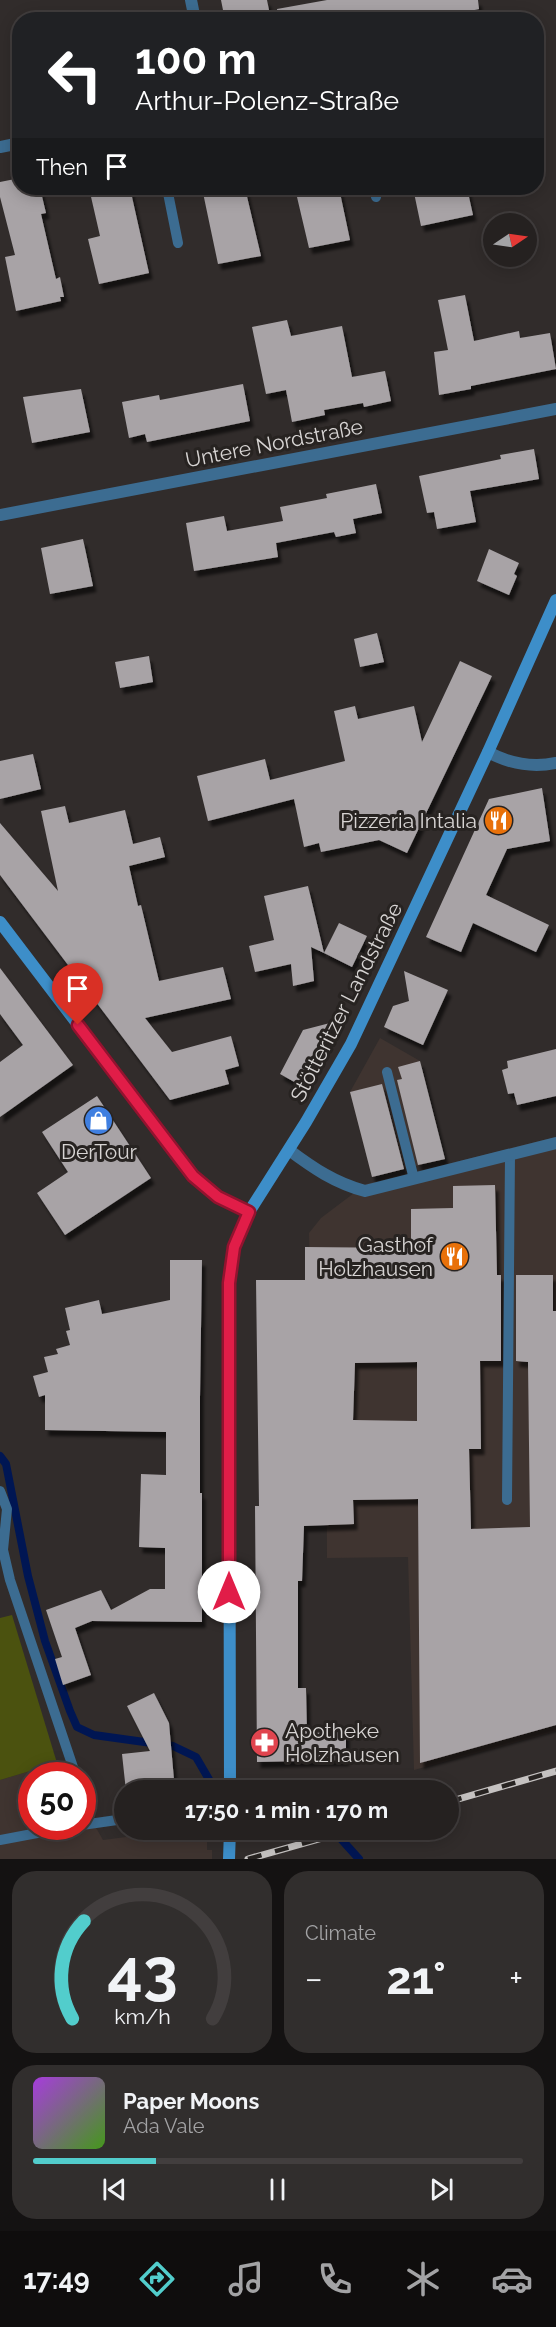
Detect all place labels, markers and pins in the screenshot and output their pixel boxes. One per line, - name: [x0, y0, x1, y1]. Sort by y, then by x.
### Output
- restaurant icon: Pizzeria Intalia: [482, 804, 514, 836]
- place label: Pizzeria Intalia: [340, 808, 477, 833]
- pin: [52, 963, 103, 1025]
- shop icon: DerTour: [83, 1104, 115, 1136]
- place label: DerTour: [61, 1139, 138, 1164]
- place label: Gasthof Holzhausen: [318, 1232, 434, 1281]
- restaurant icon: Gasthof Holzhausen: [438, 1240, 470, 1272]
- place label: Apotheke Holzhausen: [285, 1718, 400, 1767]
- pharmacy icon: Apotheke Holzhausen: [248, 1726, 280, 1758]

